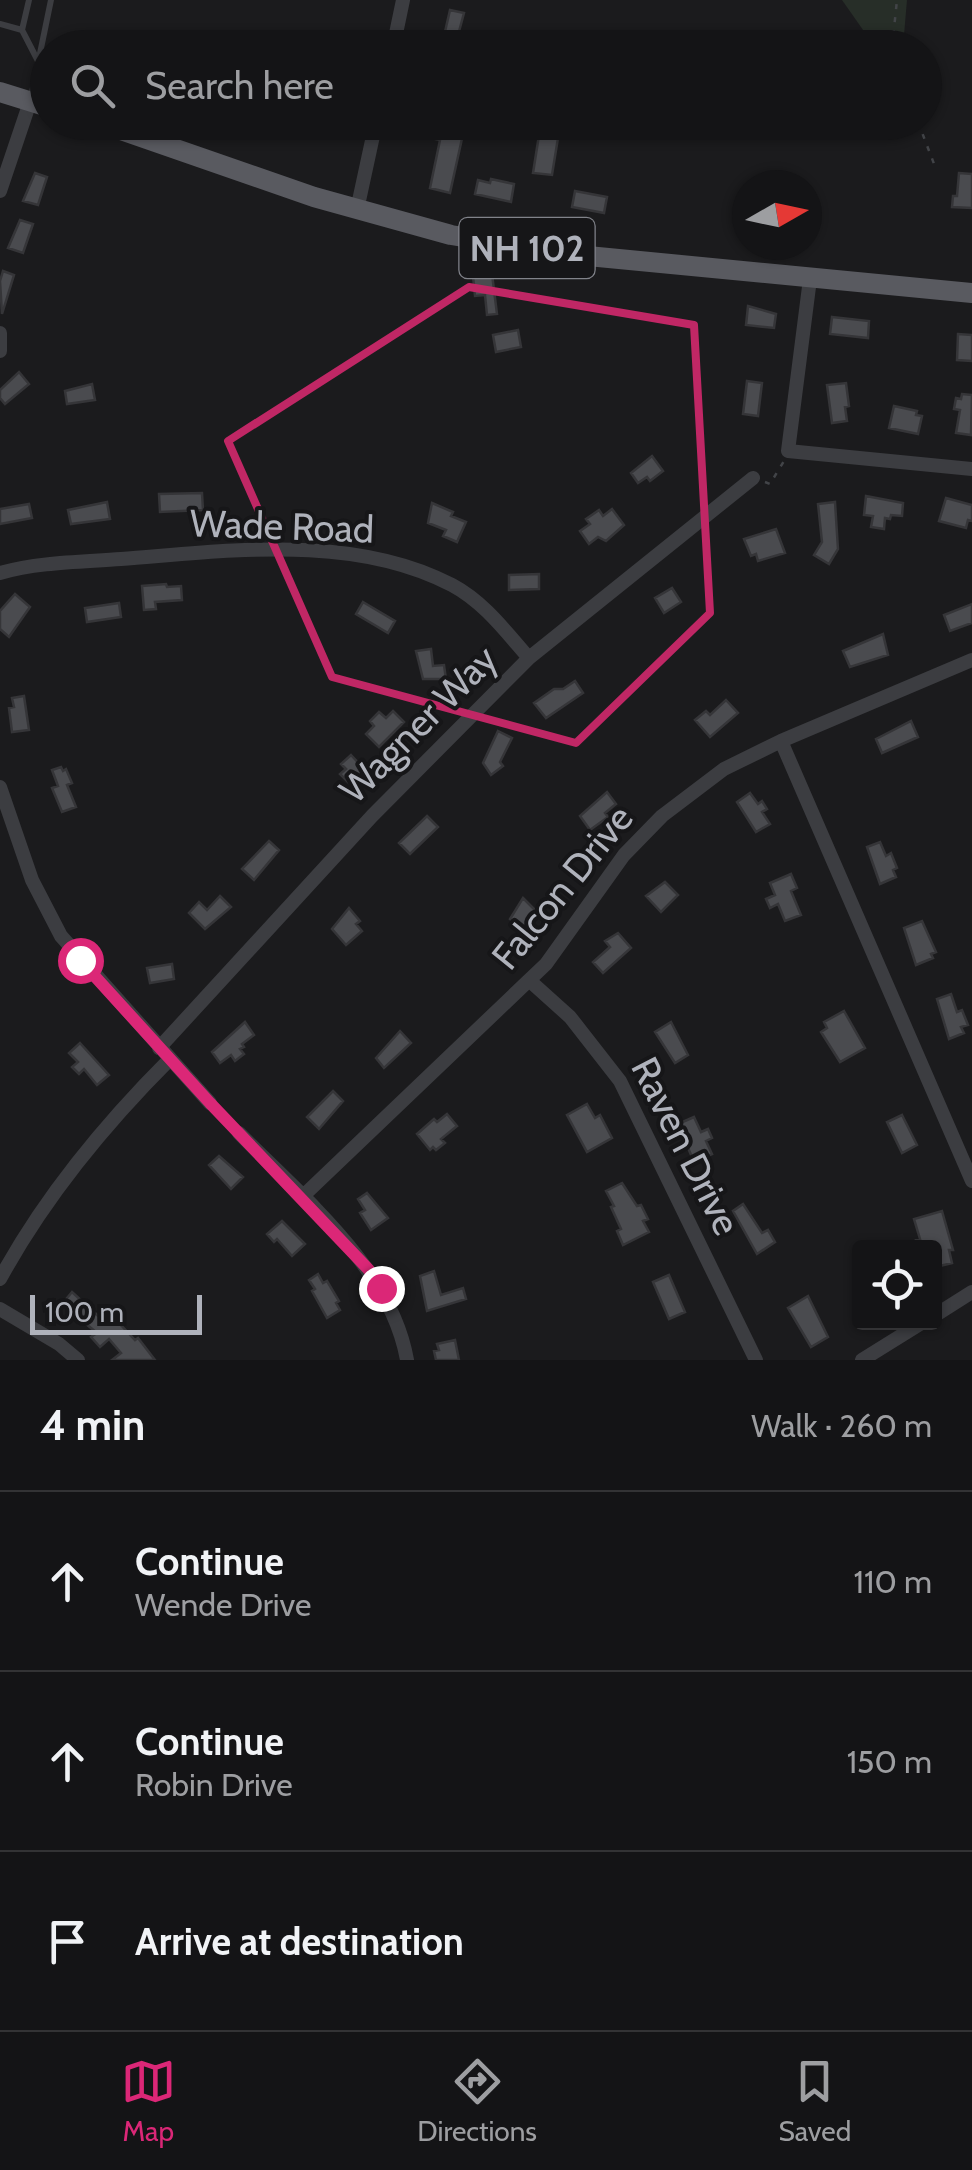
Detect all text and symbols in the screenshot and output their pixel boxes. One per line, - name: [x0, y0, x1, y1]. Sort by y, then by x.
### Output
- search box: [30, 30, 942, 140]
- icon: search: [65, 58, 120, 113]
- text: Search here: [145, 62, 334, 109]
- north arrow: [732, 170, 822, 260]
- road number: NH 102: [460, 218, 594, 278]
- street label: Wade Road: [189, 499, 375, 553]
- street label: Wagner Way: [329, 635, 507, 813]
- street label: Falcon Drive: [482, 795, 642, 979]
- route start: [58, 938, 104, 984]
- street label: Raven Drive: [621, 1049, 751, 1243]
- map controls: [852, 1240, 942, 1330]
- button: locate: [852, 1240, 942, 1330]
- route end: [359, 1266, 405, 1312]
- scale bar: [30, 1290, 202, 1334]
- text: 100 m: [45, 1295, 124, 1329]
- text: 4 min: [40, 1399, 145, 1451]
- text: Walk · 260 m: [751, 1406, 932, 1445]
- text: Continue: [135, 1538, 284, 1585]
- icon: ahead: [40, 1554, 95, 1609]
- text: 110 m: [854, 1562, 932, 1601]
- text: Wende Drive: [135, 1585, 311, 1624]
- text: Continue: [135, 1718, 284, 1765]
- icon: ahead: [40, 1734, 95, 1789]
- text: 150 m: [847, 1742, 932, 1781]
- text: Robin Drive: [135, 1765, 293, 1804]
- icon: arrive: [40, 1914, 95, 1969]
- text: Arrive at destination: [135, 1918, 464, 1965]
- tab: Map: [121, 2054, 176, 2148]
- tab: Directions: [417, 2054, 537, 2148]
- tab: Saved: [779, 2054, 851, 2148]

